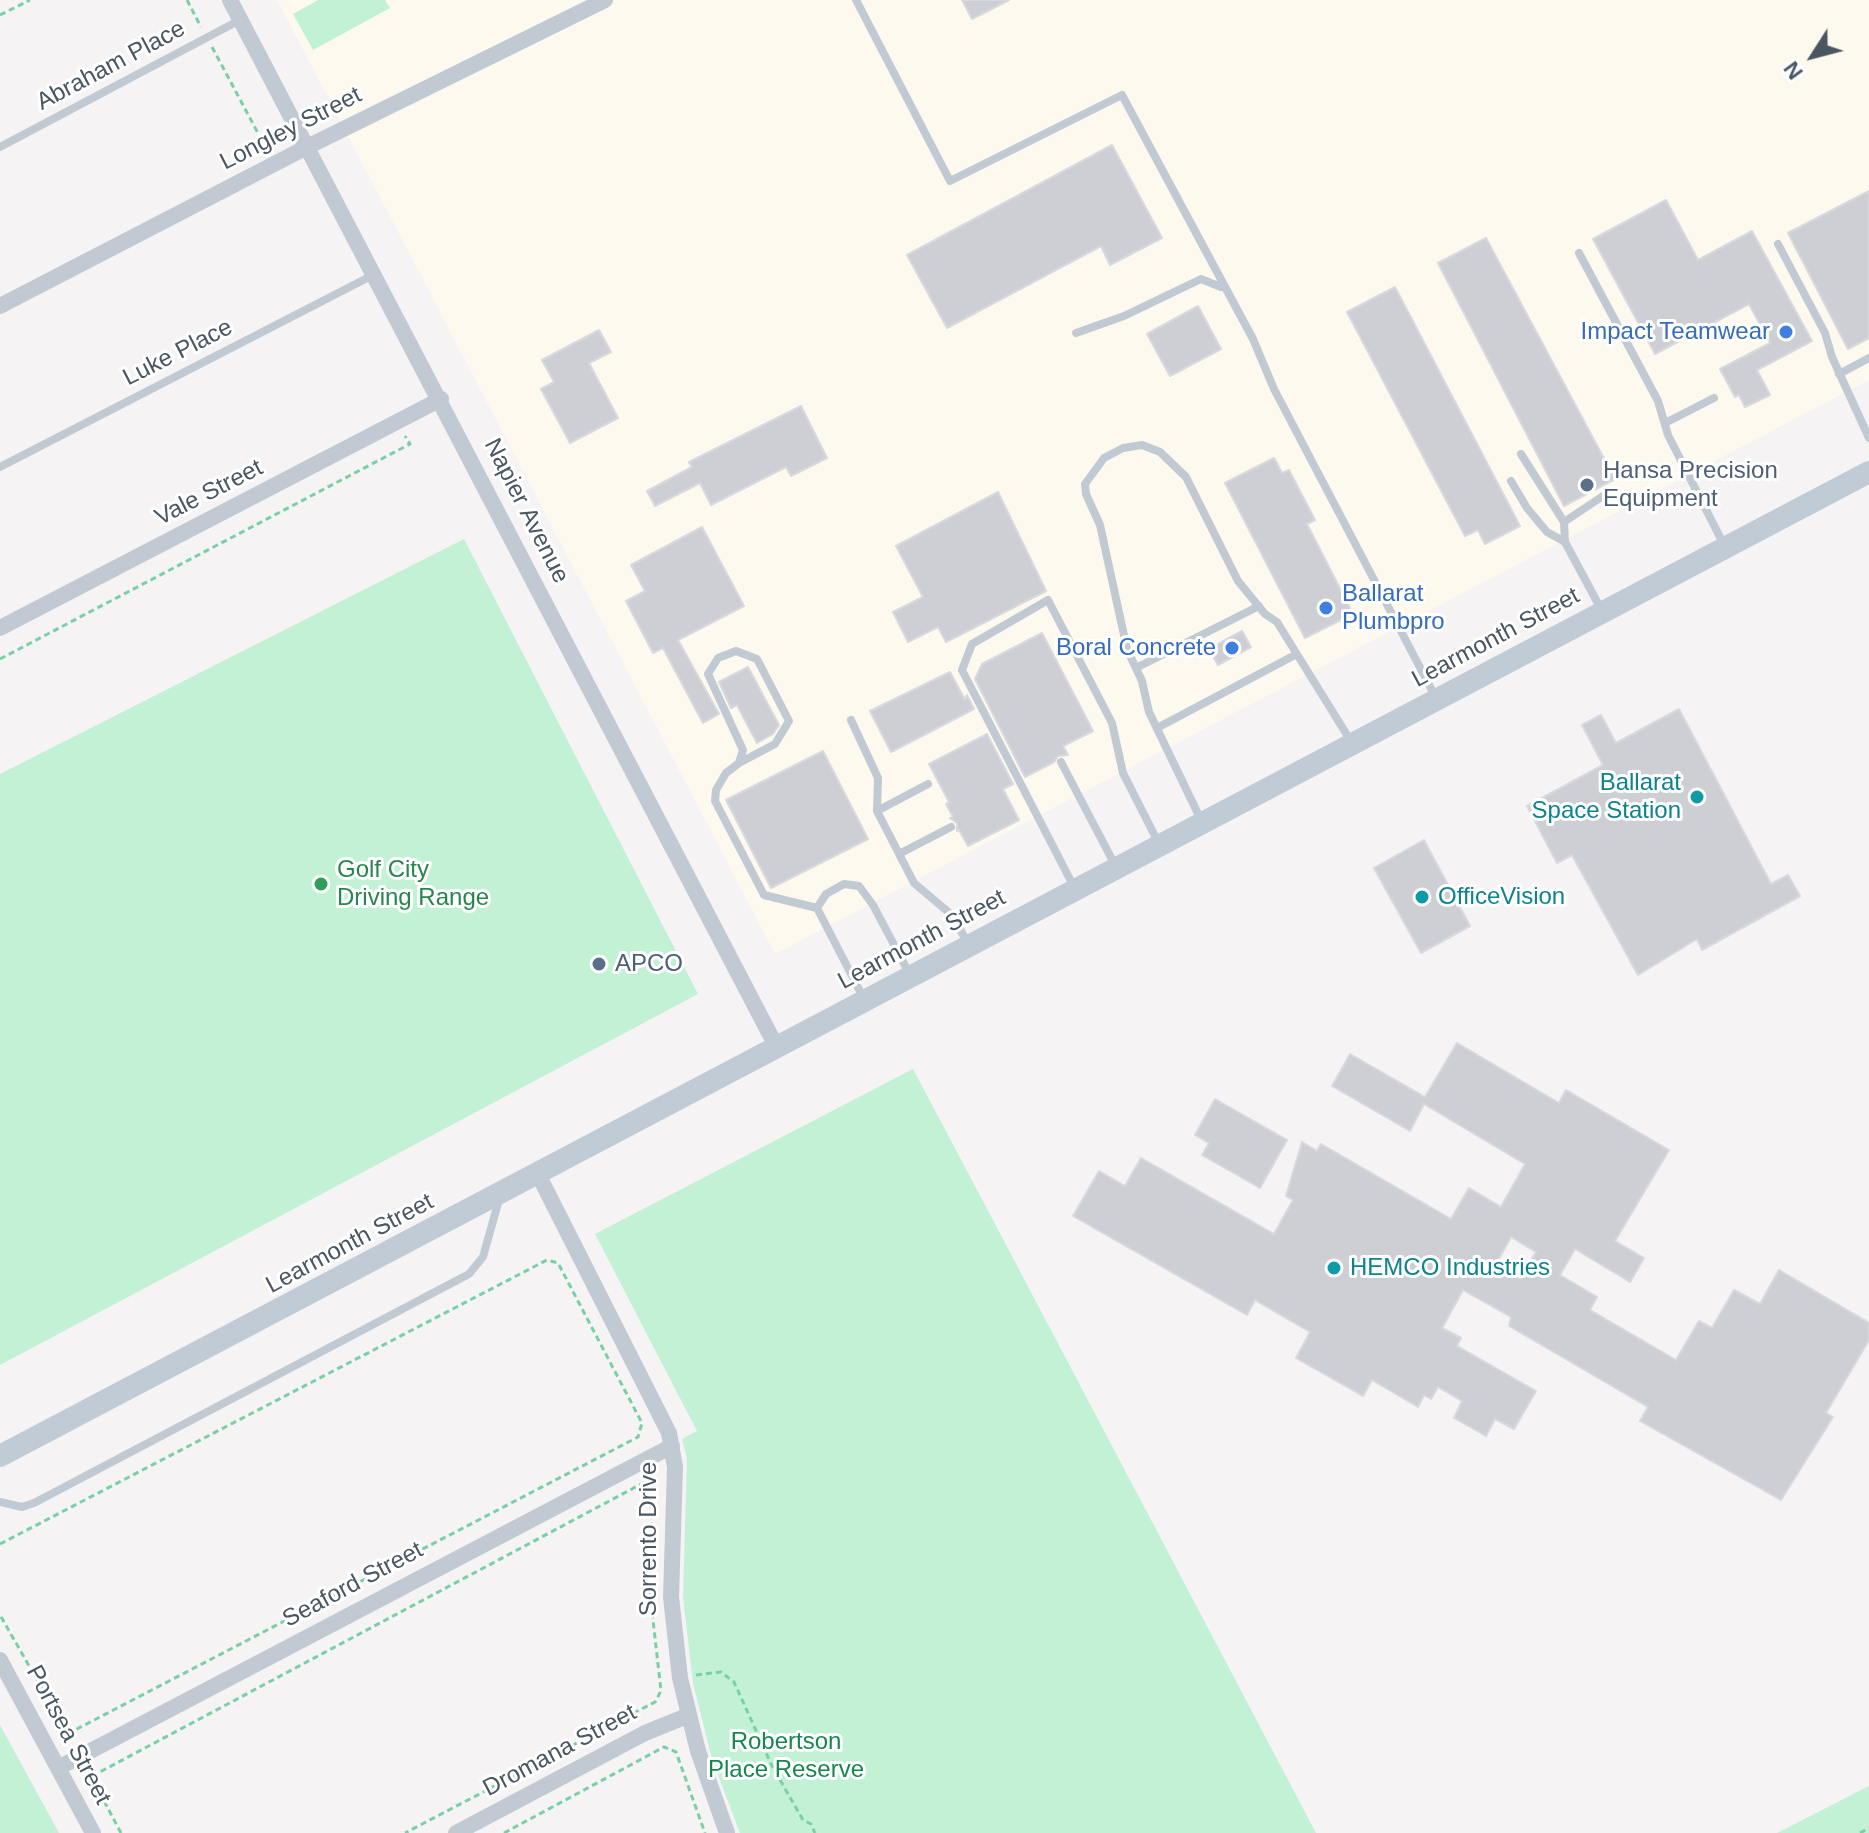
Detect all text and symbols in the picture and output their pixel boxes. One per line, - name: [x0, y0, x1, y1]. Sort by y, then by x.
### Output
- street label: Abraham Place: [32, 15, 190, 117]
- north arrow: [1773, 16, 1853, 96]
- text: N: [1778, 57, 1808, 84]
- street label: Longley Street: [216, 81, 366, 177]
- street label: Luke Place: [119, 313, 237, 393]
- place label: Impact Teamwear: [1581, 318, 1770, 346]
- marker: Impact Teamwear: [1777, 323, 1795, 341]
- street label: Napier Avenue: [477, 434, 575, 588]
- street label: Vale Street: [150, 454, 268, 532]
- place label: Hansa Precision Equipment: [1603, 457, 1778, 513]
- marker: Hansa Precision Equipment: [1578, 476, 1596, 494]
- place label: Ballarat Plumbpro: [1342, 580, 1445, 636]
- street label: Learmonth Street: [1407, 582, 1585, 694]
- marker: Ballarat Plumbpro: [1317, 599, 1335, 617]
- place label: Boral Concrete: [1056, 634, 1216, 662]
- marker: Boral Concrete: [1223, 639, 1241, 657]
- place label: Ballarat Space Station: [1532, 769, 1681, 825]
- marker: Ballarat Space Station: [1688, 788, 1706, 806]
- place label: Golf City Driving Range: [337, 856, 489, 912]
- marker: Golf City Driving Range: [312, 875, 330, 893]
- place label: OfficeVision: [1438, 883, 1565, 911]
- street label: Learmonth Street: [833, 884, 1011, 996]
- marker: OfficeVision: [1413, 888, 1431, 906]
- place label: APCO: [615, 950, 683, 978]
- marker: APCO: [590, 955, 608, 973]
- street label: Learmonth Street: [261, 1188, 439, 1300]
- place label: HEMCO Industries: [1350, 1254, 1550, 1282]
- marker: HEMCO Industries: [1325, 1259, 1343, 1277]
- street label: Sorrento Drive: [635, 1462, 663, 1616]
- street label: Seaford Street: [278, 1536, 428, 1634]
- street label: Portsea Street: [19, 1661, 117, 1809]
- street label: Dromana Street: [478, 1699, 642, 1803]
- park label: Robertson Place Reserve: [708, 1728, 864, 1784]

